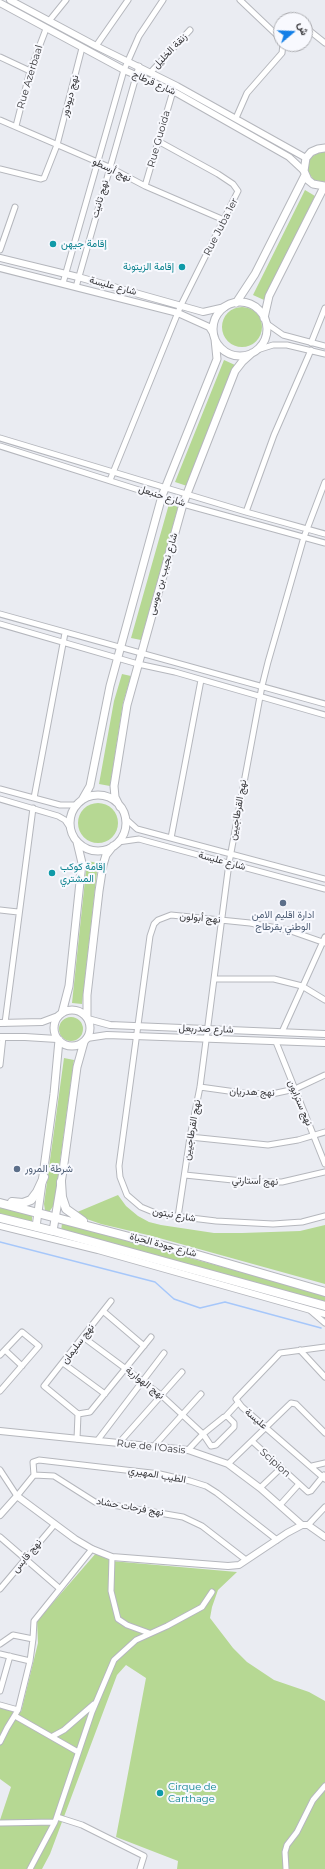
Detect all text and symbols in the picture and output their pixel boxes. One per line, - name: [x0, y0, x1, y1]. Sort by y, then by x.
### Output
- north arrow: [273, 12, 313, 52]
- text: ش: [295, 20, 312, 37]
- street label: زنقة الخليل: [150, 31, 190, 71]
- street label: Rue Azerbaal: [15, 44, 45, 110]
- street label: شارع قرطاج: [130, 68, 178, 98]
- street label: نهج ديودور: [59, 74, 81, 118]
- street label: Rue Guoida: [145, 109, 173, 169]
- street label: نهج أرسطو: [91, 156, 133, 184]
- street label: نهج تانيت: [89, 179, 111, 219]
- street label: Rue Juba 1er: [201, 196, 241, 258]
- place label: إقامة جيهن: [61, 238, 107, 250]
- marker: إقامة جيهن: [48, 239, 58, 249]
- place label: إقامة الزيتونة: [123, 261, 174, 273]
- marker: إقامة الزيتونة: [177, 262, 187, 272]
- street label: شارع عليسة: [88, 274, 138, 298]
- street label: شارع حنبعل: [137, 483, 187, 509]
- street label: شارع نجيب بن موسى: [146, 532, 180, 616]
- street label: نهج القرطاجيين: [227, 779, 249, 841]
- street label: شارع عليسة: [197, 849, 247, 873]
- place label: إقامة كوكب المشتري: [60, 861, 105, 884]
- marker: إقامة كوكب المشتري: [47, 868, 57, 878]
- marker: ادارة اقليم الامن الوطني بقرطاج: [278, 898, 288, 908]
- place label: ادارة اقليم الامن الوطني بقرطاج: [252, 909, 314, 932]
- street label: نهج أبولون: [179, 910, 221, 926]
- street label: شارع صدربعل: [178, 1022, 234, 1036]
- street label: نهج سترابون: [285, 1078, 315, 1128]
- street label: نهج هدريان: [229, 1085, 275, 1099]
- street label: نهج القرطاجيين: [181, 1099, 203, 1161]
- place label: شرطة المرور: [25, 1163, 73, 1175]
- marker: شرطة المرور: [12, 1164, 22, 1174]
- street label: نهج أستارتي: [232, 1174, 278, 1188]
- street label: شارع نبتون: [151, 1205, 197, 1225]
- street label: شارع جودة الحياة: [128, 1230, 198, 1260]
- street label: نهج سليمان: [59, 1322, 97, 1366]
- street label: نهج الهوارية: [123, 1364, 167, 1402]
- street label: عليسة: [242, 1406, 270, 1432]
- street label: Rue de l'Oasis: [116, 1437, 186, 1457]
- street label: Scipion: [257, 1446, 293, 1480]
- street label: الطيب المهيري: [127, 1464, 187, 1486]
- street label: نهج فرحات حشاد: [95, 1495, 165, 1519]
- street label: نهج قابس: [10, 1537, 44, 1575]
- place label: Cirque de Carthage: [168, 1781, 217, 1804]
- marker: Cirque de Carthage: [155, 1788, 165, 1798]

